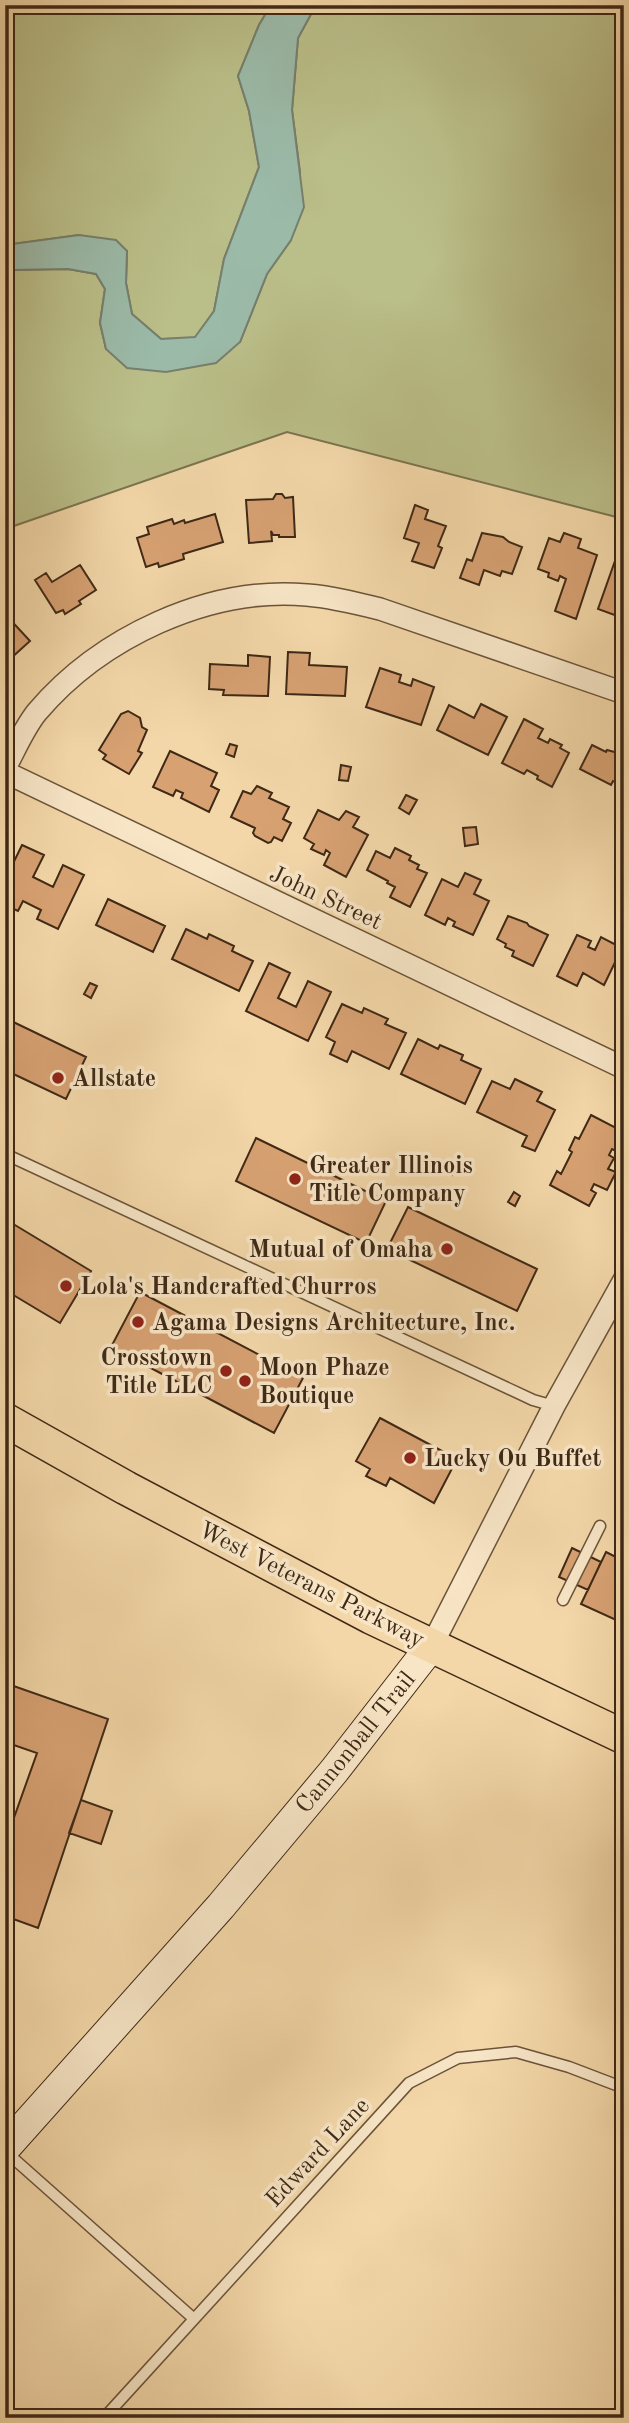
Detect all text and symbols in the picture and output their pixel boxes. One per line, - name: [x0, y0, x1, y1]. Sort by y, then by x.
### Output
- street label: John Street: [265, 862, 385, 935]
- place label: Allstate: [72, 1068, 156, 1092]
- marker: Allstate: [50, 1070, 66, 1086]
- place label: Greater Illinois Title Company: [309, 1155, 473, 1207]
- marker: Greater Illinois Title Company: [287, 1171, 303, 1187]
- place label: Mutual of Omaha: [249, 1239, 433, 1263]
- marker: Mutual of Omaha: [439, 1241, 455, 1257]
- place label: Lola's Handcrafted Churros: [80, 1276, 376, 1300]
- marker: Lola's Handcrafted Churros: [58, 1278, 74, 1294]
- place label: Agama Designs Architecture, Inc.: [152, 1312, 516, 1336]
- marker: Agama Designs Architecture, Inc.: [130, 1314, 146, 1330]
- place label: Crosstown Title LLC: [101, 1347, 212, 1399]
- place label: Moon Phaze Boutique: [259, 1357, 389, 1409]
- marker: Crosstown Title LLC: [218, 1363, 234, 1379]
- marker: Moon Phaze Boutique: [237, 1373, 253, 1389]
- place label: Lucky Ou Buffet: [424, 1448, 602, 1472]
- marker: Lucky Ou Buffet: [402, 1450, 418, 1466]
- street label: West Veterans Parkway: [194, 1518, 428, 1653]
- street label: Cannonball Trail: [292, 1668, 421, 1819]
- street label: Edward Lane: [262, 2094, 375, 2213]

